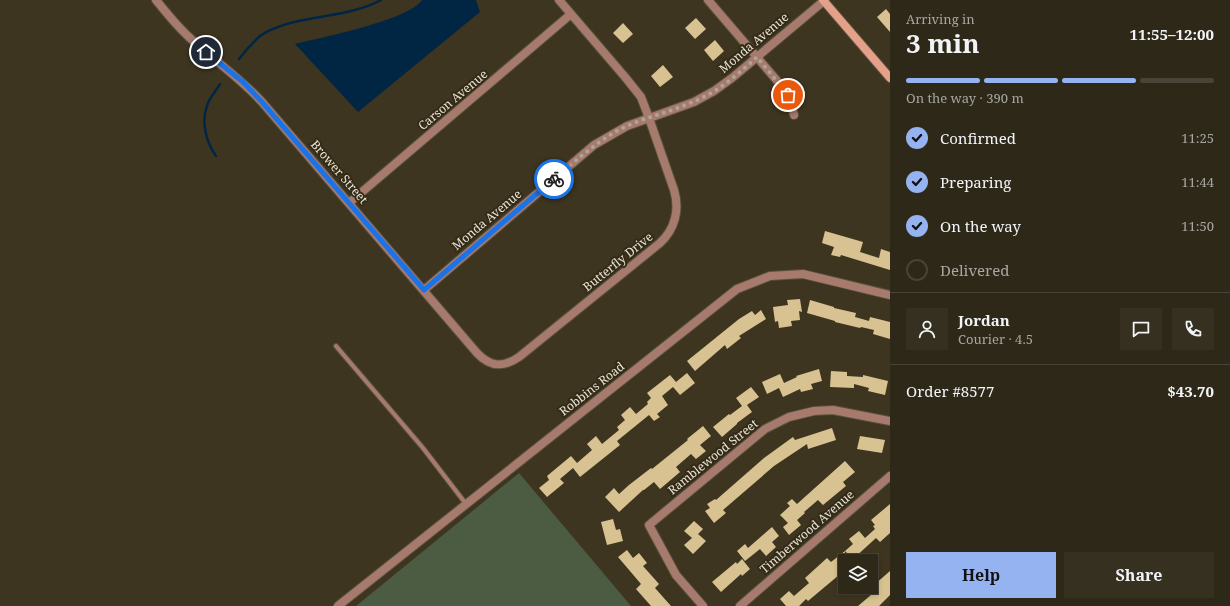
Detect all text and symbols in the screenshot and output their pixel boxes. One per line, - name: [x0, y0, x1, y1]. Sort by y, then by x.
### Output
- street label: Monda Avenue: [715, 8, 792, 77]
- text: Arriving in: [906, 10, 975, 28]
- text: 11:55–12:00: [1130, 24, 1214, 44]
- text: 3 min: [906, 25, 980, 61]
- pin: [189, 35, 223, 69]
- icon: home: [195, 41, 217, 63]
- street label: Carson Avenue: [414, 66, 491, 134]
- pin: [771, 78, 805, 112]
- icon: bag: [777, 84, 799, 106]
- text: On the way · 390 m: [906, 89, 1024, 107]
- icon: check: [906, 127, 928, 149]
- text: Confirmed: [940, 128, 1016, 148]
- text: 11:25: [1181, 129, 1214, 147]
- street label: Brower Street: [307, 136, 372, 207]
- courier: [534, 159, 574, 199]
- icon: bike: [543, 168, 565, 190]
- icon: check: [906, 171, 928, 193]
- text: Preparing: [940, 172, 1011, 192]
- text: 11:44: [1181, 173, 1214, 191]
- street label: Monda Avenue: [448, 185, 525, 254]
- icon: check: [906, 215, 928, 237]
- text: On the way: [940, 216, 1021, 236]
- text: 11:50: [1181, 217, 1214, 235]
- street label: Butterfly Drive: [579, 228, 656, 295]
- text: Delivered: [940, 260, 1009, 280]
- button: person: [906, 308, 948, 350]
- button: chat: [1120, 308, 1162, 350]
- button: phone: [1172, 308, 1214, 350]
- text: Jordan: [958, 310, 1010, 330]
- text: Courier · 4.5: [958, 330, 1033, 348]
- street label: Robbins Road: [555, 357, 628, 419]
- text: Order #8577: [906, 381, 994, 401]
- text: $43.70: [1167, 381, 1214, 401]
- street label: Ramblewood Street: [664, 415, 761, 498]
- street label: Timberwood Avenue: [756, 486, 857, 577]
- button: Help: [906, 552, 1056, 598]
- button: Share: [1064, 552, 1214, 598]
- map controls: [838, 554, 878, 594]
- button: layers: [838, 554, 878, 594]

